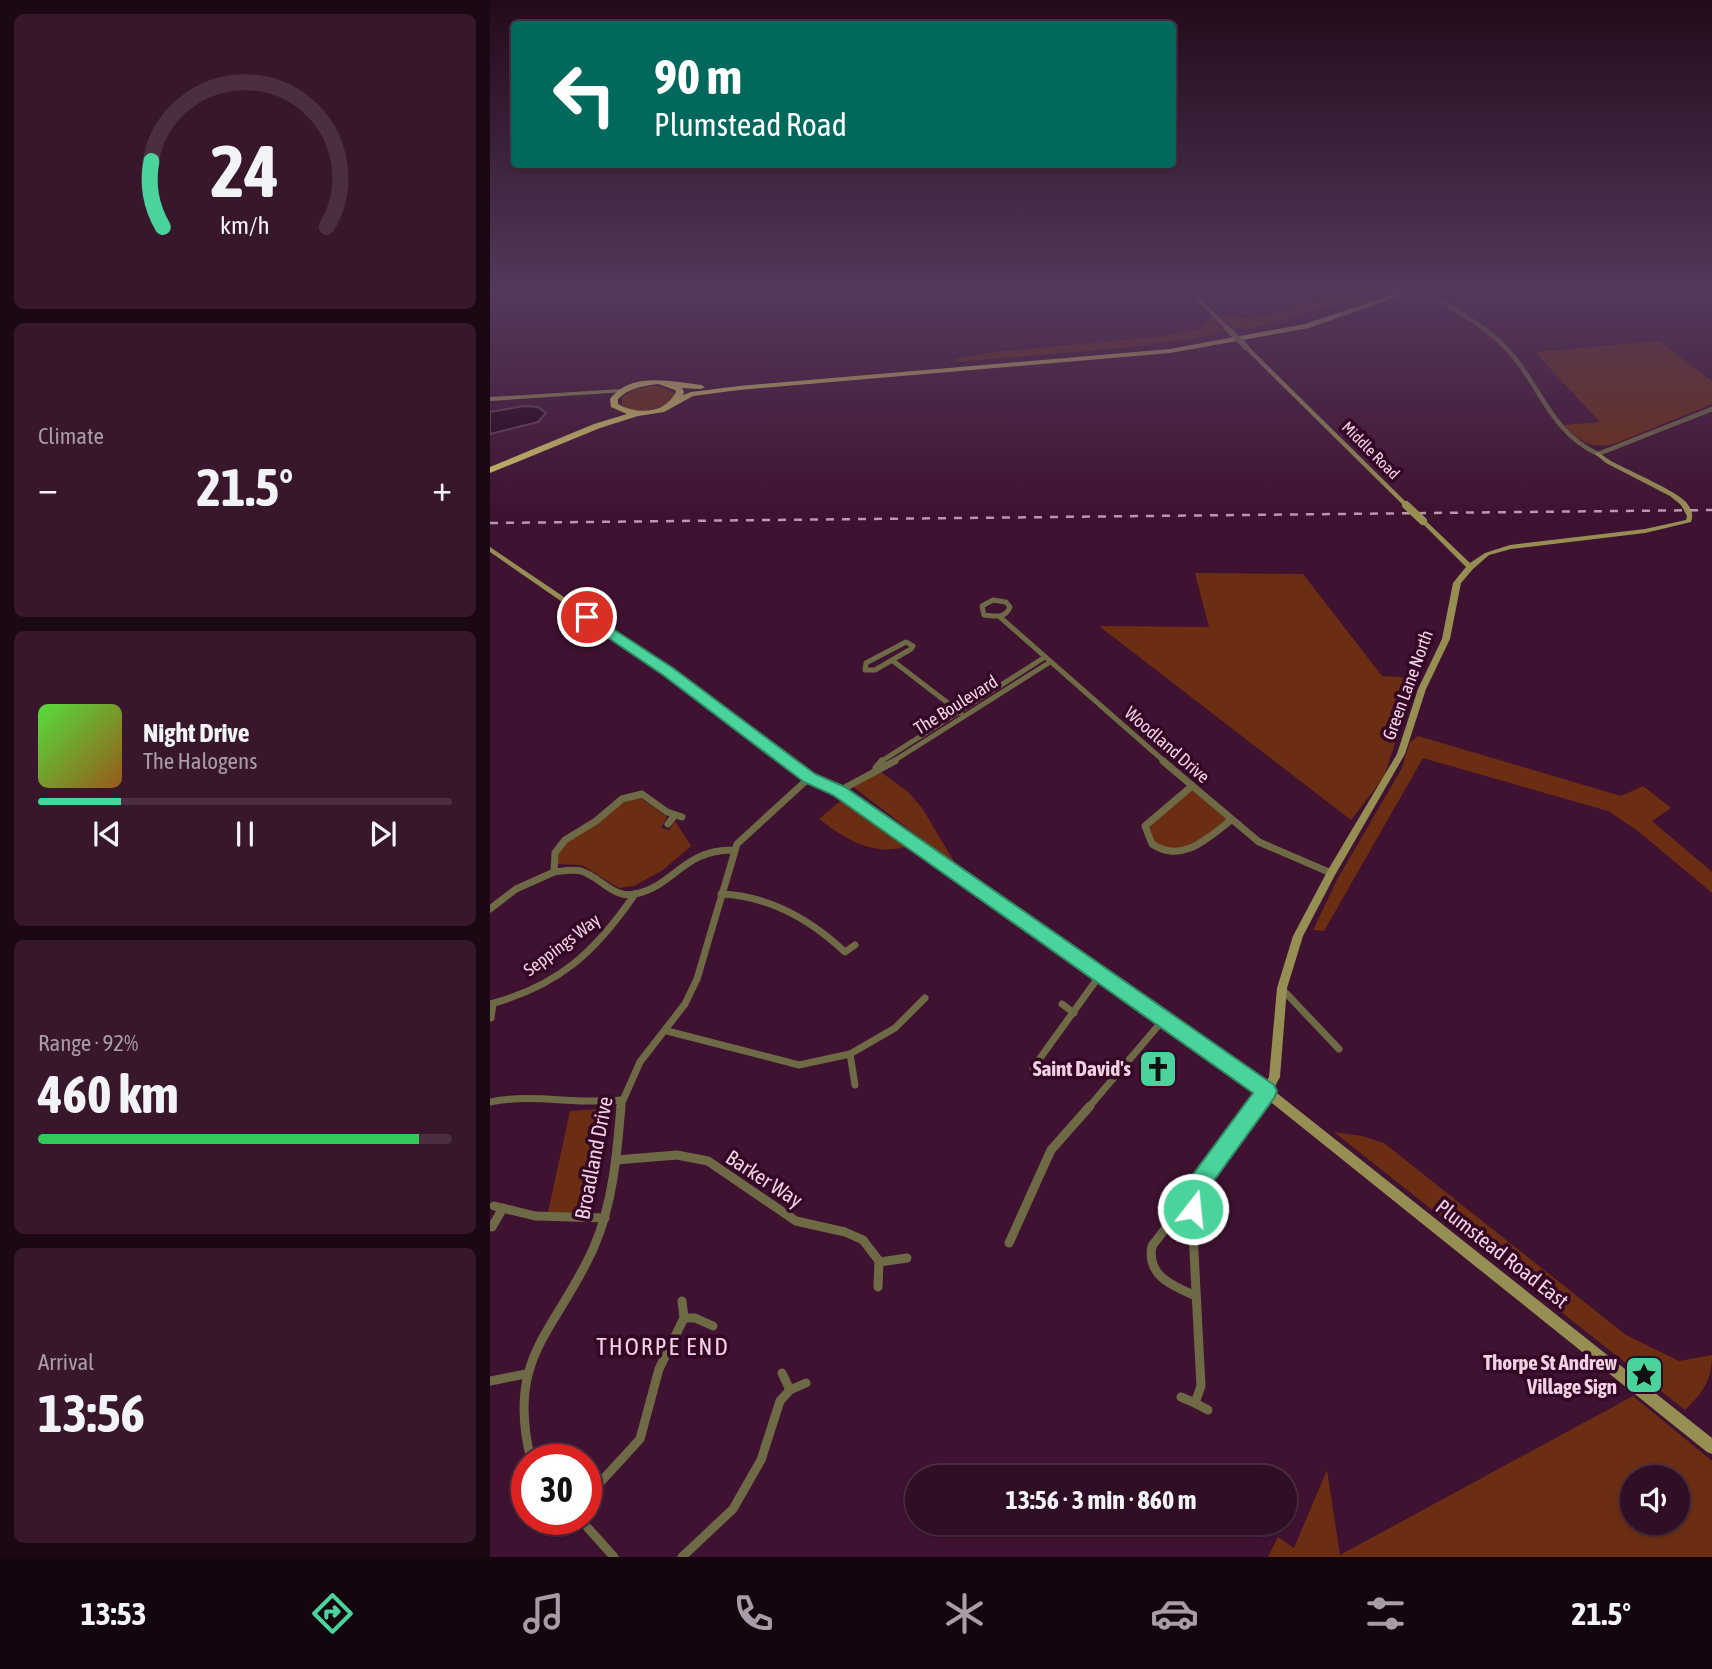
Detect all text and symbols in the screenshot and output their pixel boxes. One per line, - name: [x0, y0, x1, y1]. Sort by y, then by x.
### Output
- text: 90 m: [654, 48, 742, 104]
- icon: left: [539, 49, 630, 140]
- text: Plumstead Road: [654, 106, 847, 143]
- text: 24: [211, 130, 279, 213]
- text: km/h: [220, 211, 270, 239]
- street label: Middle Road: [1339, 418, 1403, 482]
- text: Climate: [38, 423, 104, 449]
- text: 21.5°: [197, 457, 293, 517]
- text: −: [38, 466, 58, 509]
- text: +: [432, 466, 452, 509]
- pin: [557, 587, 617, 647]
- icon: arrive: [568, 598, 606, 636]
- street label: Green Lane North: [1378, 627, 1437, 743]
- street label: The Boulevard: [910, 671, 1001, 739]
- street label: Woodland Drive: [1121, 702, 1214, 787]
- text: Night Drive: [143, 718, 250, 748]
- text: The Halogens: [143, 748, 257, 774]
- icon: previous: [88, 815, 126, 853]
- icon: pause: [226, 815, 264, 853]
- icon: next: [364, 815, 402, 853]
- street label: Seppings Way: [519, 909, 604, 980]
- text: Range · 92%: [38, 1030, 138, 1056]
- church icon: Saint David's: [1137, 1048, 1179, 1090]
- place label: Saint David's: [1033, 1056, 1132, 1080]
- text: 460 km: [38, 1064, 179, 1124]
- street label: Broadland Drive: [569, 1094, 617, 1221]
- street label: Barker Way: [722, 1145, 808, 1212]
- position arrow: [1156, 1172, 1230, 1246]
- street label: Plumstead Road East: [1432, 1194, 1574, 1312]
- district label: THORPE END: [596, 1333, 730, 1360]
- text: Arrival: [38, 1349, 94, 1375]
- place label: Thorpe St Andrew Village Sign: [1483, 1350, 1617, 1398]
- place icon: Thorpe St Andrew Village Sign: [1623, 1354, 1665, 1396]
- text: 13:56: [38, 1383, 145, 1443]
- speed limit sign: 30: [511, 1444, 602, 1535]
- map controls: [1620, 1465, 1690, 1535]
- button: sound: [1620, 1465, 1690, 1535]
- text: 13:56 · 3 min · 860 m: [1006, 1485, 1196, 1515]
- icon: directions: [308, 1589, 357, 1638]
- icon: music: [519, 1589, 568, 1638]
- icon: phone: [729, 1589, 778, 1638]
- icon: climate: [940, 1589, 989, 1638]
- icon: car: [1150, 1589, 1199, 1638]
- icon: filters: [1361, 1589, 1410, 1638]
- text: 13:53: [81, 1595, 147, 1632]
- text: 21.5°: [1571, 1595, 1631, 1632]

